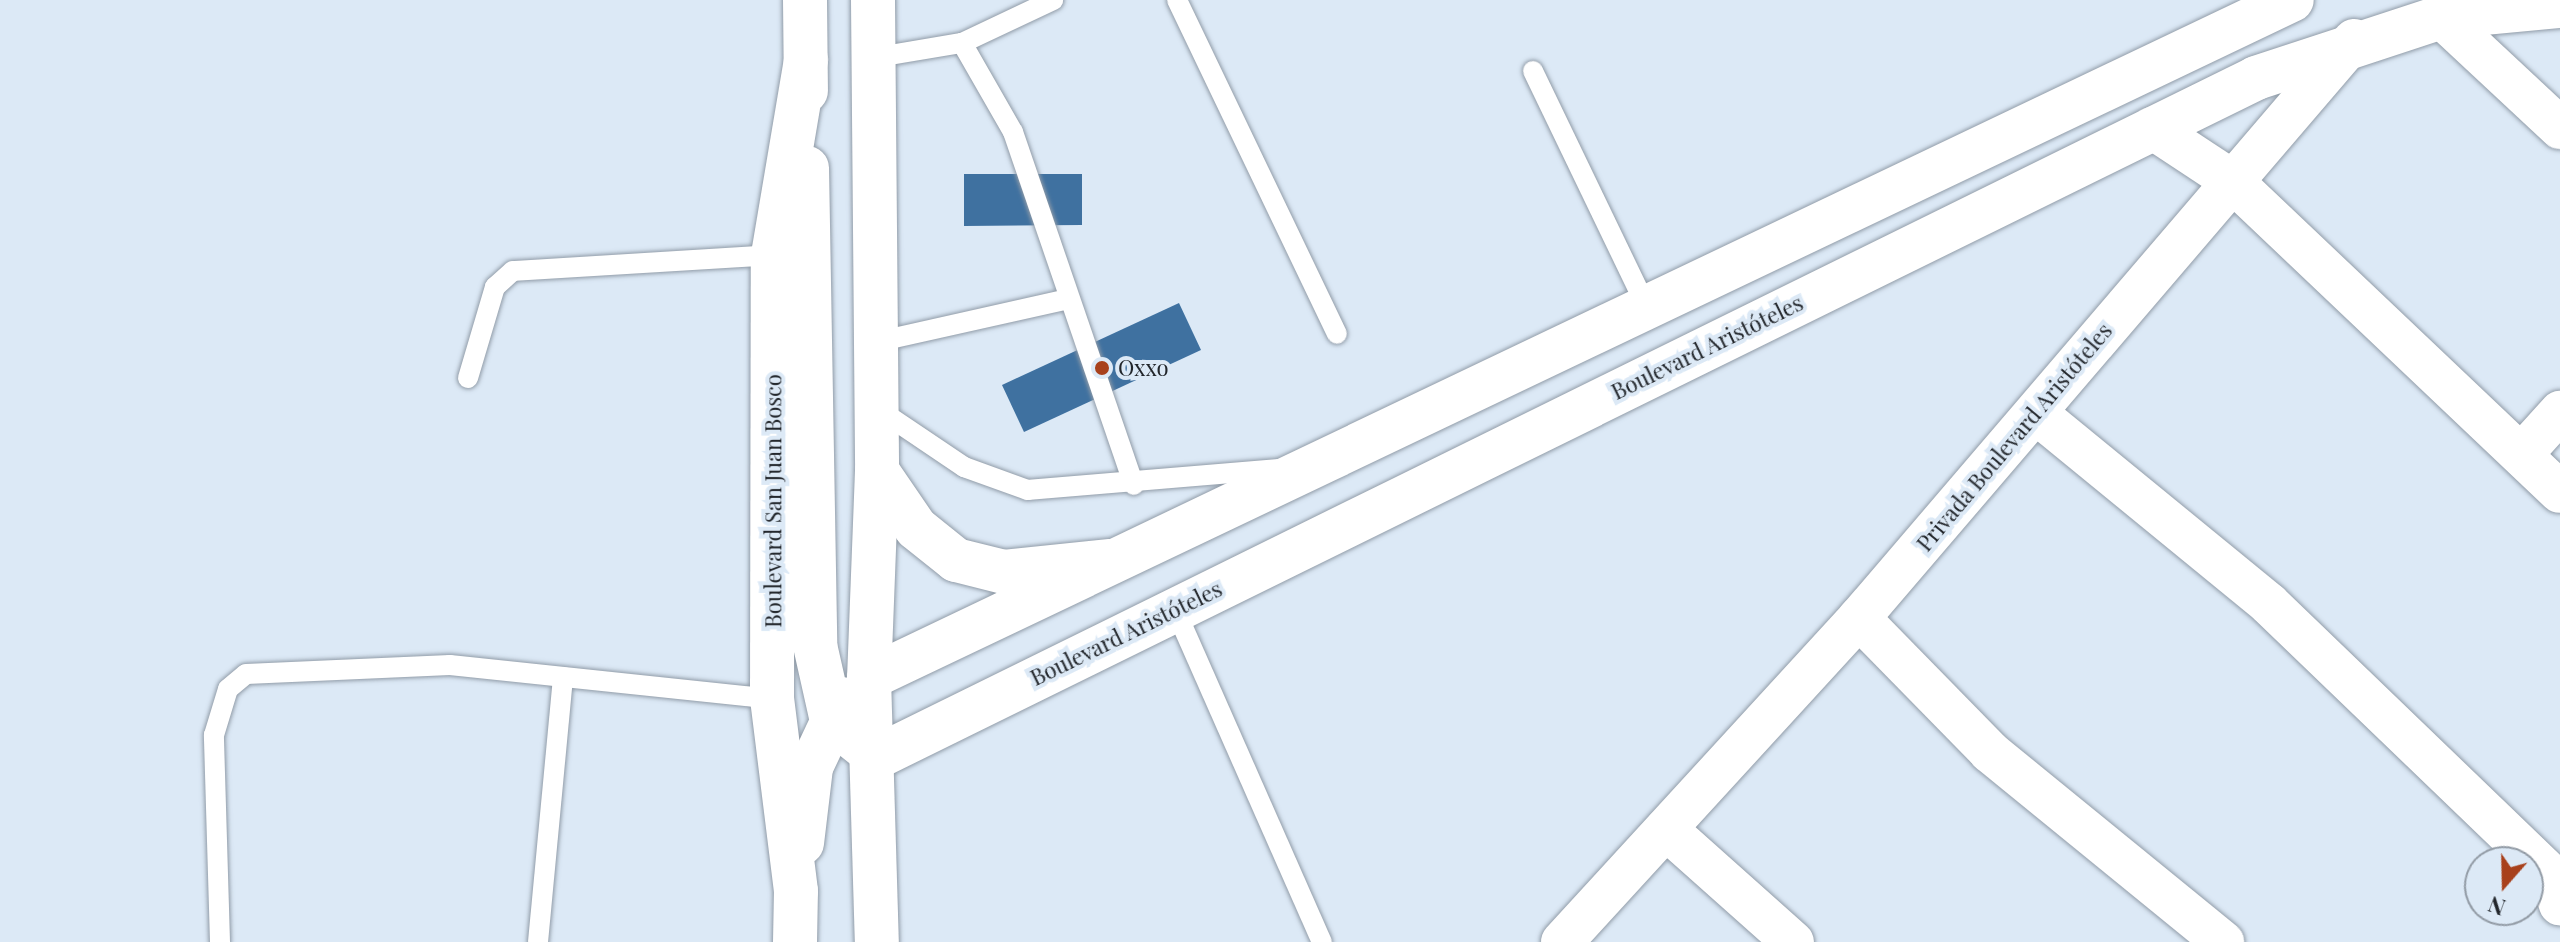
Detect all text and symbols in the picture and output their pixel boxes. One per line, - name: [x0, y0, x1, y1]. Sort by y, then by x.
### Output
- street label: Boulevard Aristóteles: [1607, 289, 1807, 405]
- street label: Privada Boulevard Aristóteles: [1911, 317, 2117, 557]
- place label: Oxxo: [1118, 355, 1169, 381]
- marker: Oxxo: [1093, 359, 1111, 377]
- street label: Boulevard San Juan Bosco: [760, 374, 786, 628]
- street label: Boulevard Aristóteles: [1026, 575, 1226, 691]
- north arrow: [2464, 846, 2544, 926]
- text: N: [2484, 890, 2509, 923]

